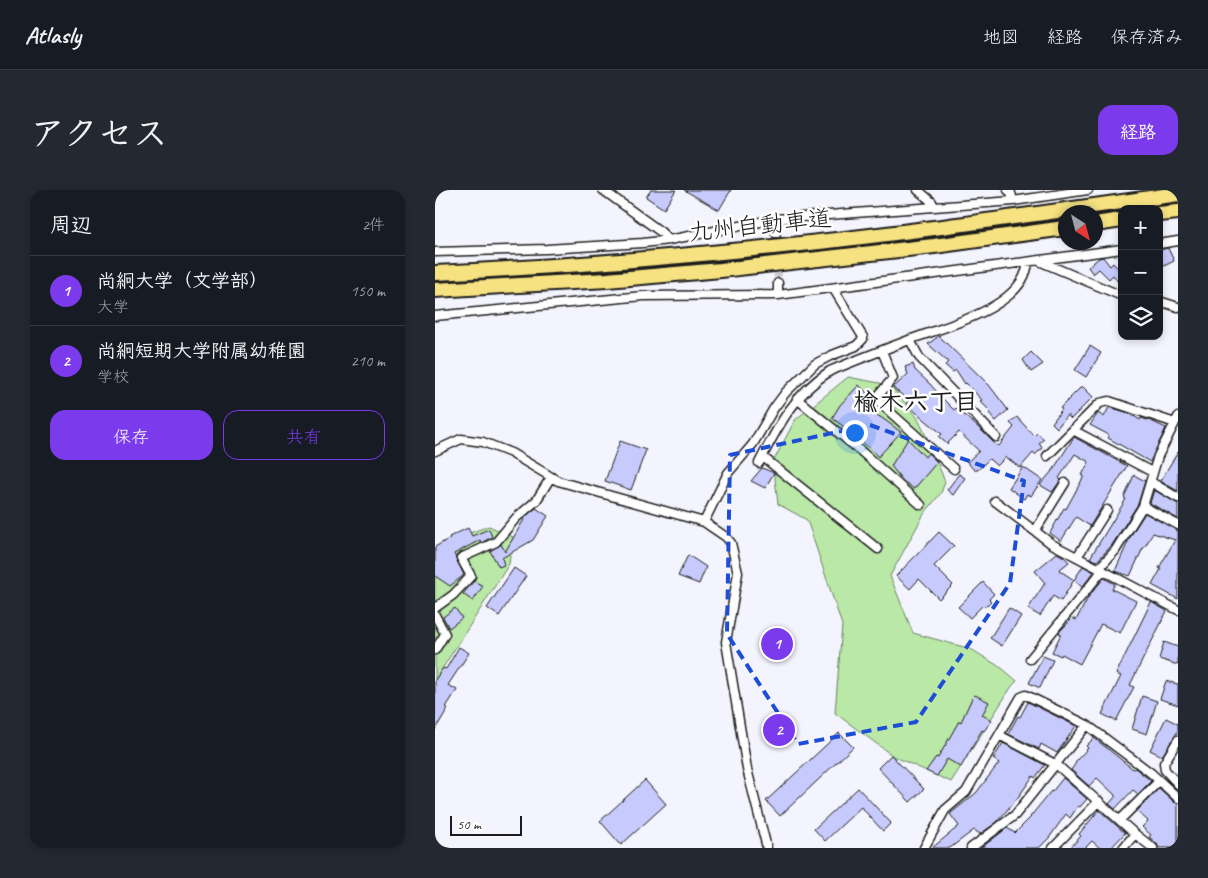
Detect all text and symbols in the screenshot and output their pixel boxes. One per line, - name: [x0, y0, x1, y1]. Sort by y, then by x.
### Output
- text: Atlasly: [25, 20, 81, 50]
- text: 地図: [983, 26, 1019, 48]
- text: 経路: [1047, 26, 1083, 48]
- text: 保存済み: [1111, 26, 1183, 48]
- button: 経路: [1098, 105, 1178, 155]
- text: アクセス: [30, 111, 168, 156]
- street label: 九州自動車道: [687, 203, 833, 247]
- north arrow: [1058, 205, 1103, 250]
- map controls: [1118, 205, 1163, 340]
- button: +: [1118, 205, 1163, 250]
- text: 周辺: [50, 212, 92, 238]
- text: 2件: [362, 215, 385, 235]
- button: −: [1118, 250, 1163, 295]
- text: 尚絅大学（文学部）: [97, 269, 268, 293]
- text: 1: [62, 281, 70, 301]
- text: 150 m: [351, 281, 385, 301]
- button: layers: [1118, 295, 1163, 340]
- text: 大学: [97, 297, 129, 317]
- text: 尚絅短期大学附属幼稚園: [97, 339, 306, 363]
- text: 2: [62, 351, 70, 371]
- text: 210 m: [351, 351, 385, 371]
- text: 学校: [97, 367, 129, 387]
- district label: 楡木六丁目: [853, 386, 979, 418]
- button: 保存: [50, 410, 213, 460]
- button: 共有: [223, 410, 385, 460]
- your location: [842, 420, 868, 446]
- pin: 1: [761, 625, 793, 663]
- pin: 2: [763, 711, 795, 749]
- scale bar: [450, 813, 523, 836]
- text: 50 m: [457, 816, 481, 833]

